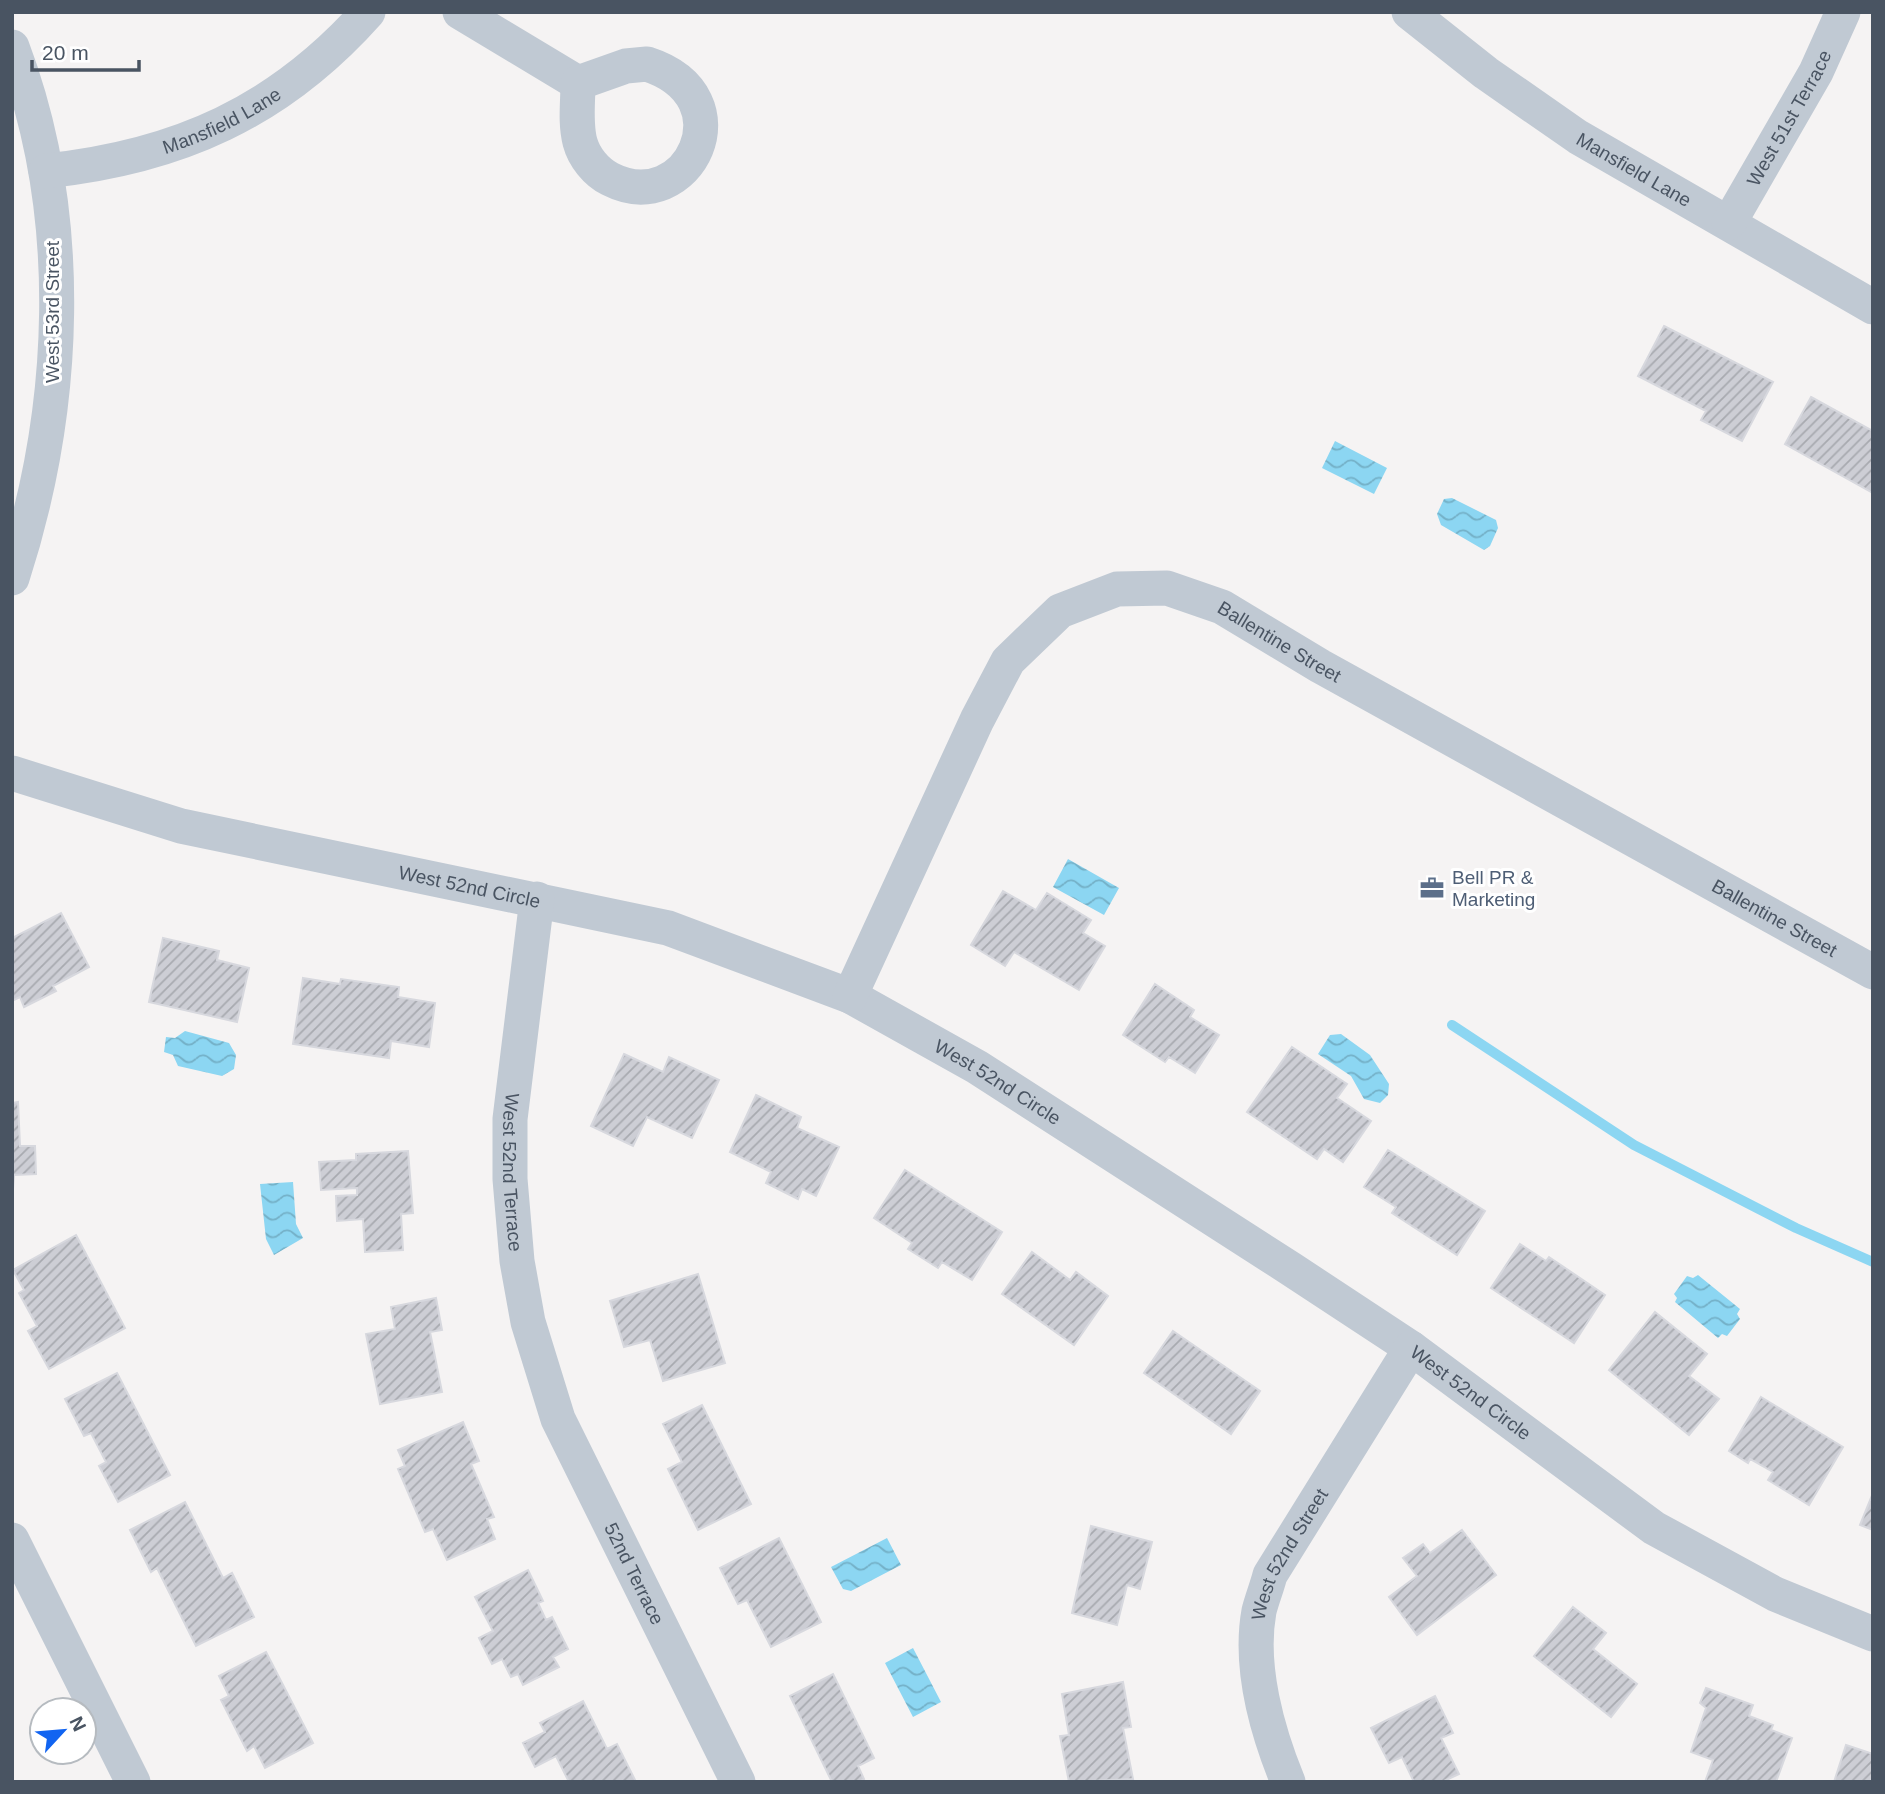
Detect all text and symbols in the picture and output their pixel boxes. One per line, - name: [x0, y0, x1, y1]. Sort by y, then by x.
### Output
- scale bar: [32, 28, 138, 72]
- text: 20 m: [42, 41, 89, 64]
- street label: West 51st Terrace: [1742, 47, 1835, 189]
- street label: Mansfield Lane: [160, 83, 285, 158]
- street label: Mansfield Lane: [1573, 128, 1695, 211]
- street label: West 53rd Street: [42, 240, 63, 383]
- street label: Ballentine Street: [1214, 597, 1345, 686]
- street label: West 52nd Circle: [397, 861, 542, 912]
- place label: Bell PR & Marketing: [1452, 867, 1535, 910]
- office icon: Bell PR & Marketing: [1418, 874, 1446, 902]
- street label: Ballentine Street: [1709, 875, 1842, 961]
- street label: West 52nd Circle: [931, 1035, 1065, 1129]
- street label: West 52nd Terrace: [499, 1092, 527, 1252]
- street label: West 52nd Circle: [1407, 1341, 1535, 1444]
- street label: West 52nd Street: [1247, 1484, 1332, 1622]
- street label: 52nd Terrace: [601, 1519, 669, 1628]
- north arrow: [28, 1696, 98, 1766]
- text: N: [65, 1713, 90, 1735]

